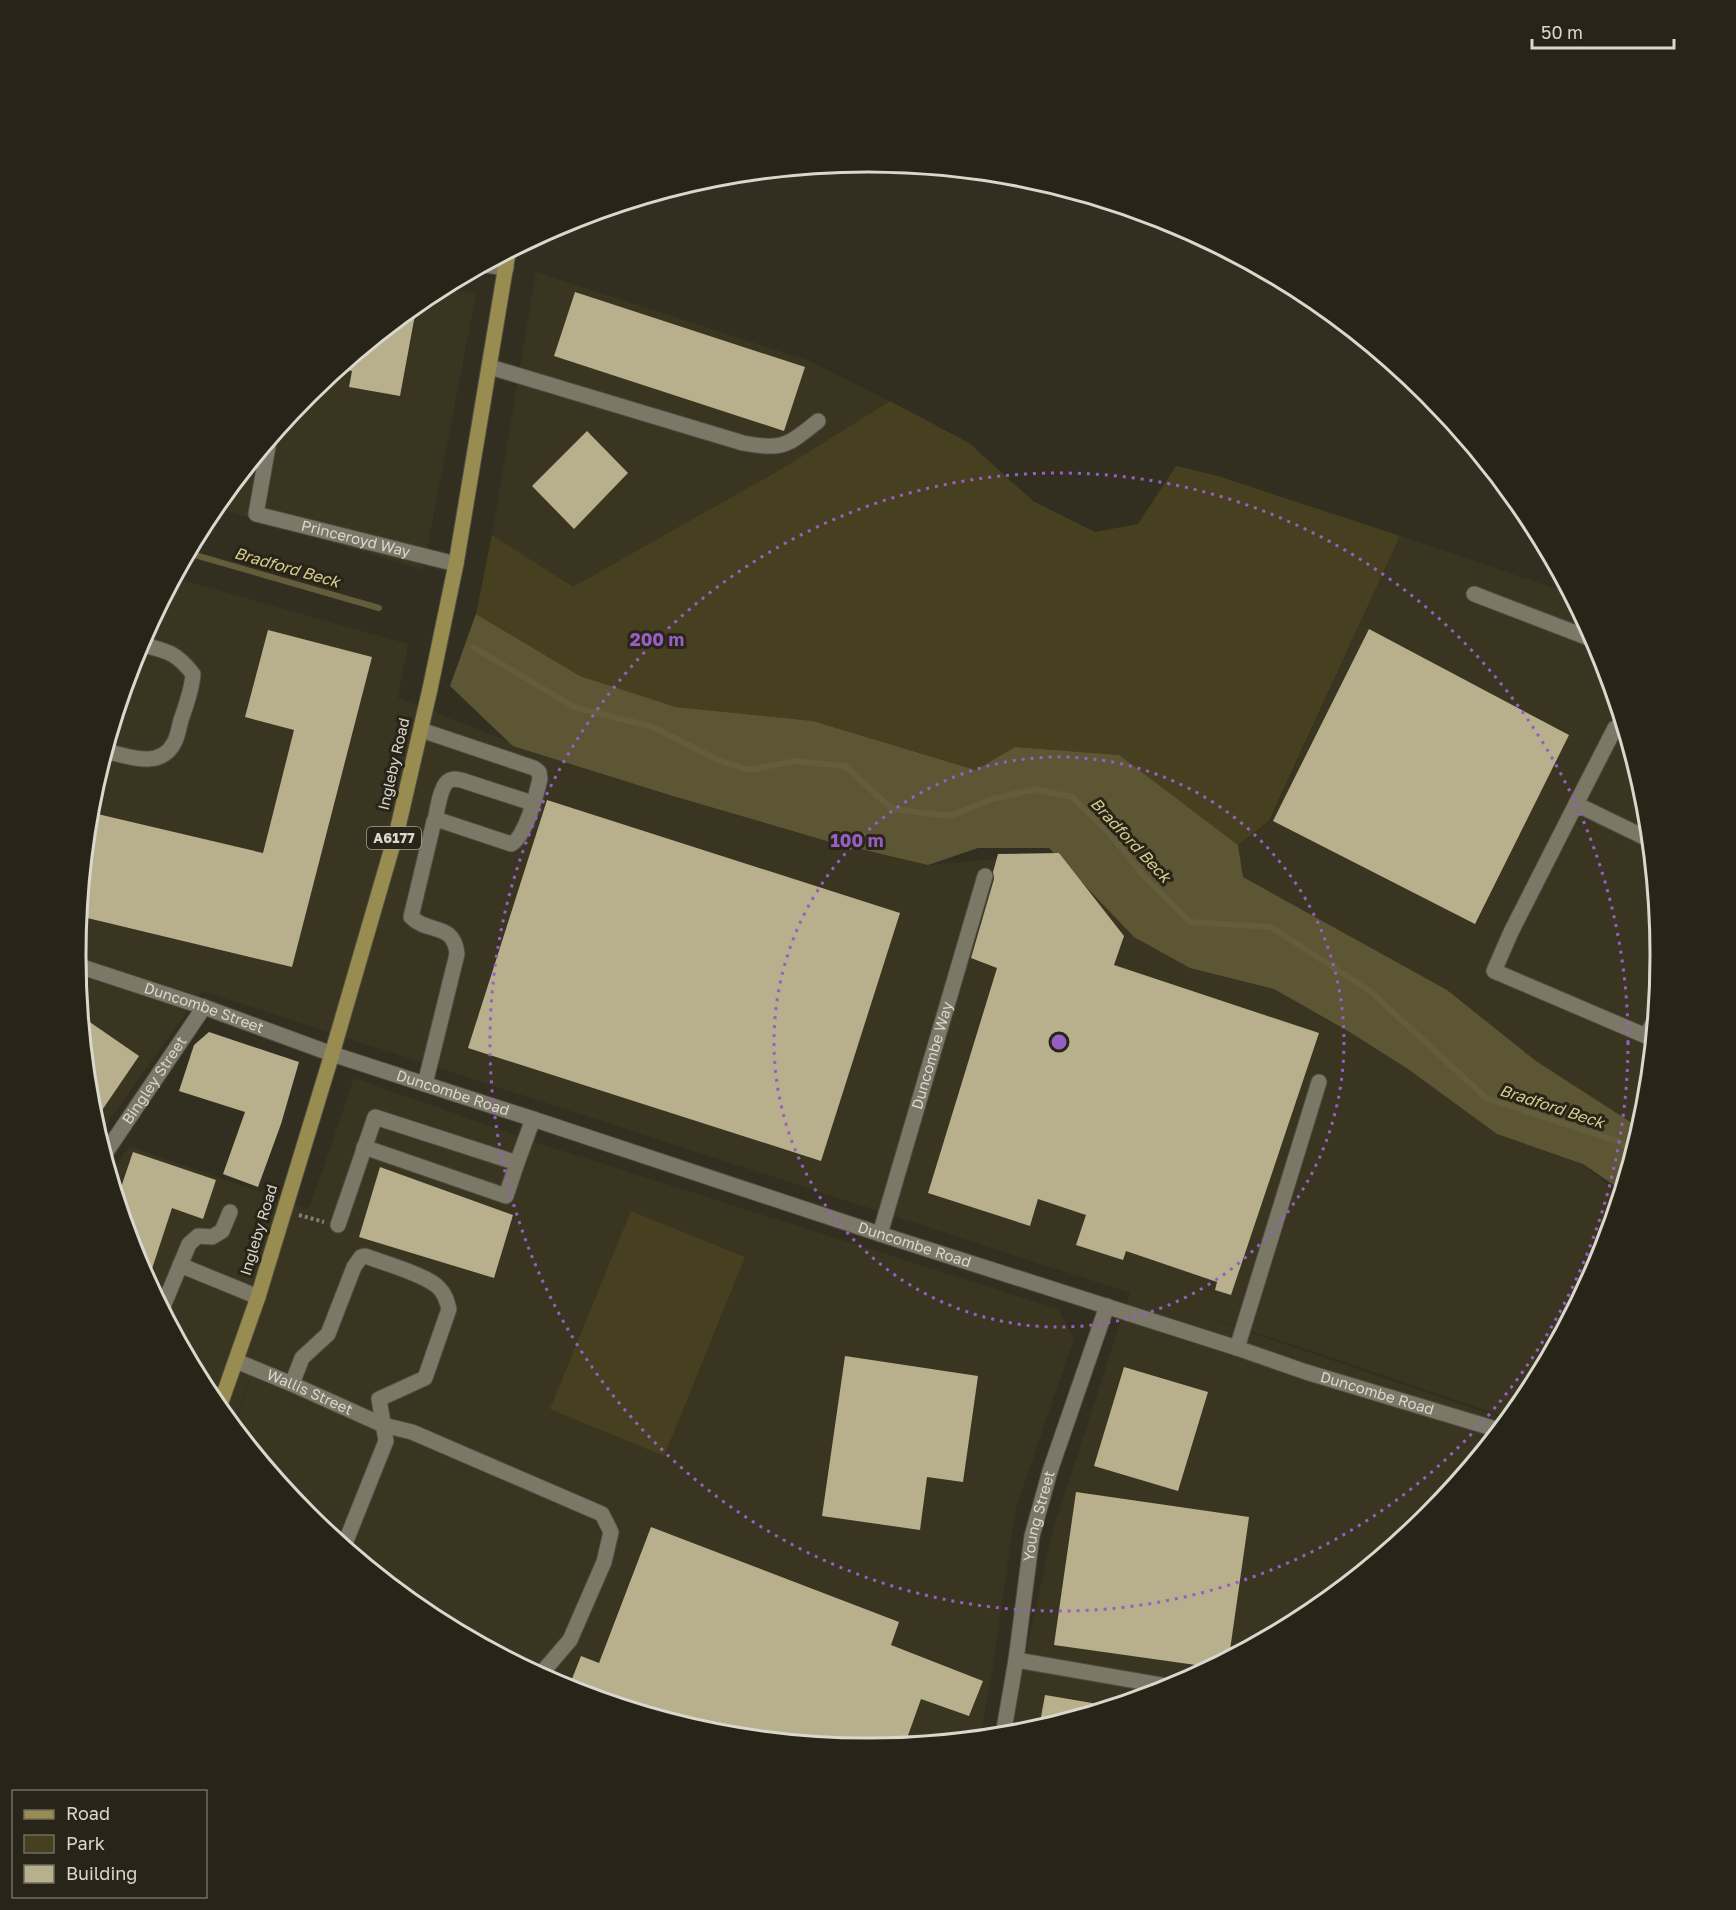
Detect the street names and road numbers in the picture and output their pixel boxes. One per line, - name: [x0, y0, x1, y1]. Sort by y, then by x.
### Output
- street label: Princeroyd Way: [300, 516, 413, 560]
- street label: Ingleby Road: [374, 716, 412, 812]
- road number: A6177: [367, 827, 421, 849]
- street label: Duncombe Street: [142, 978, 267, 1036]
- street label: Duncombe Way: [907, 999, 956, 1111]
- street label: Bingley Street: [117, 1032, 190, 1127]
- street label: Duncombe Road: [394, 1065, 512, 1119]
- street label: Ingleby Road: [236, 1182, 280, 1277]
- street label: Duncombe Road: [856, 1217, 974, 1271]
- street label: Wallis Street: [264, 1365, 356, 1418]
- street label: Duncombe Road: [1318, 1367, 1436, 1418]
- street label: Young Street: [1019, 1468, 1058, 1563]

